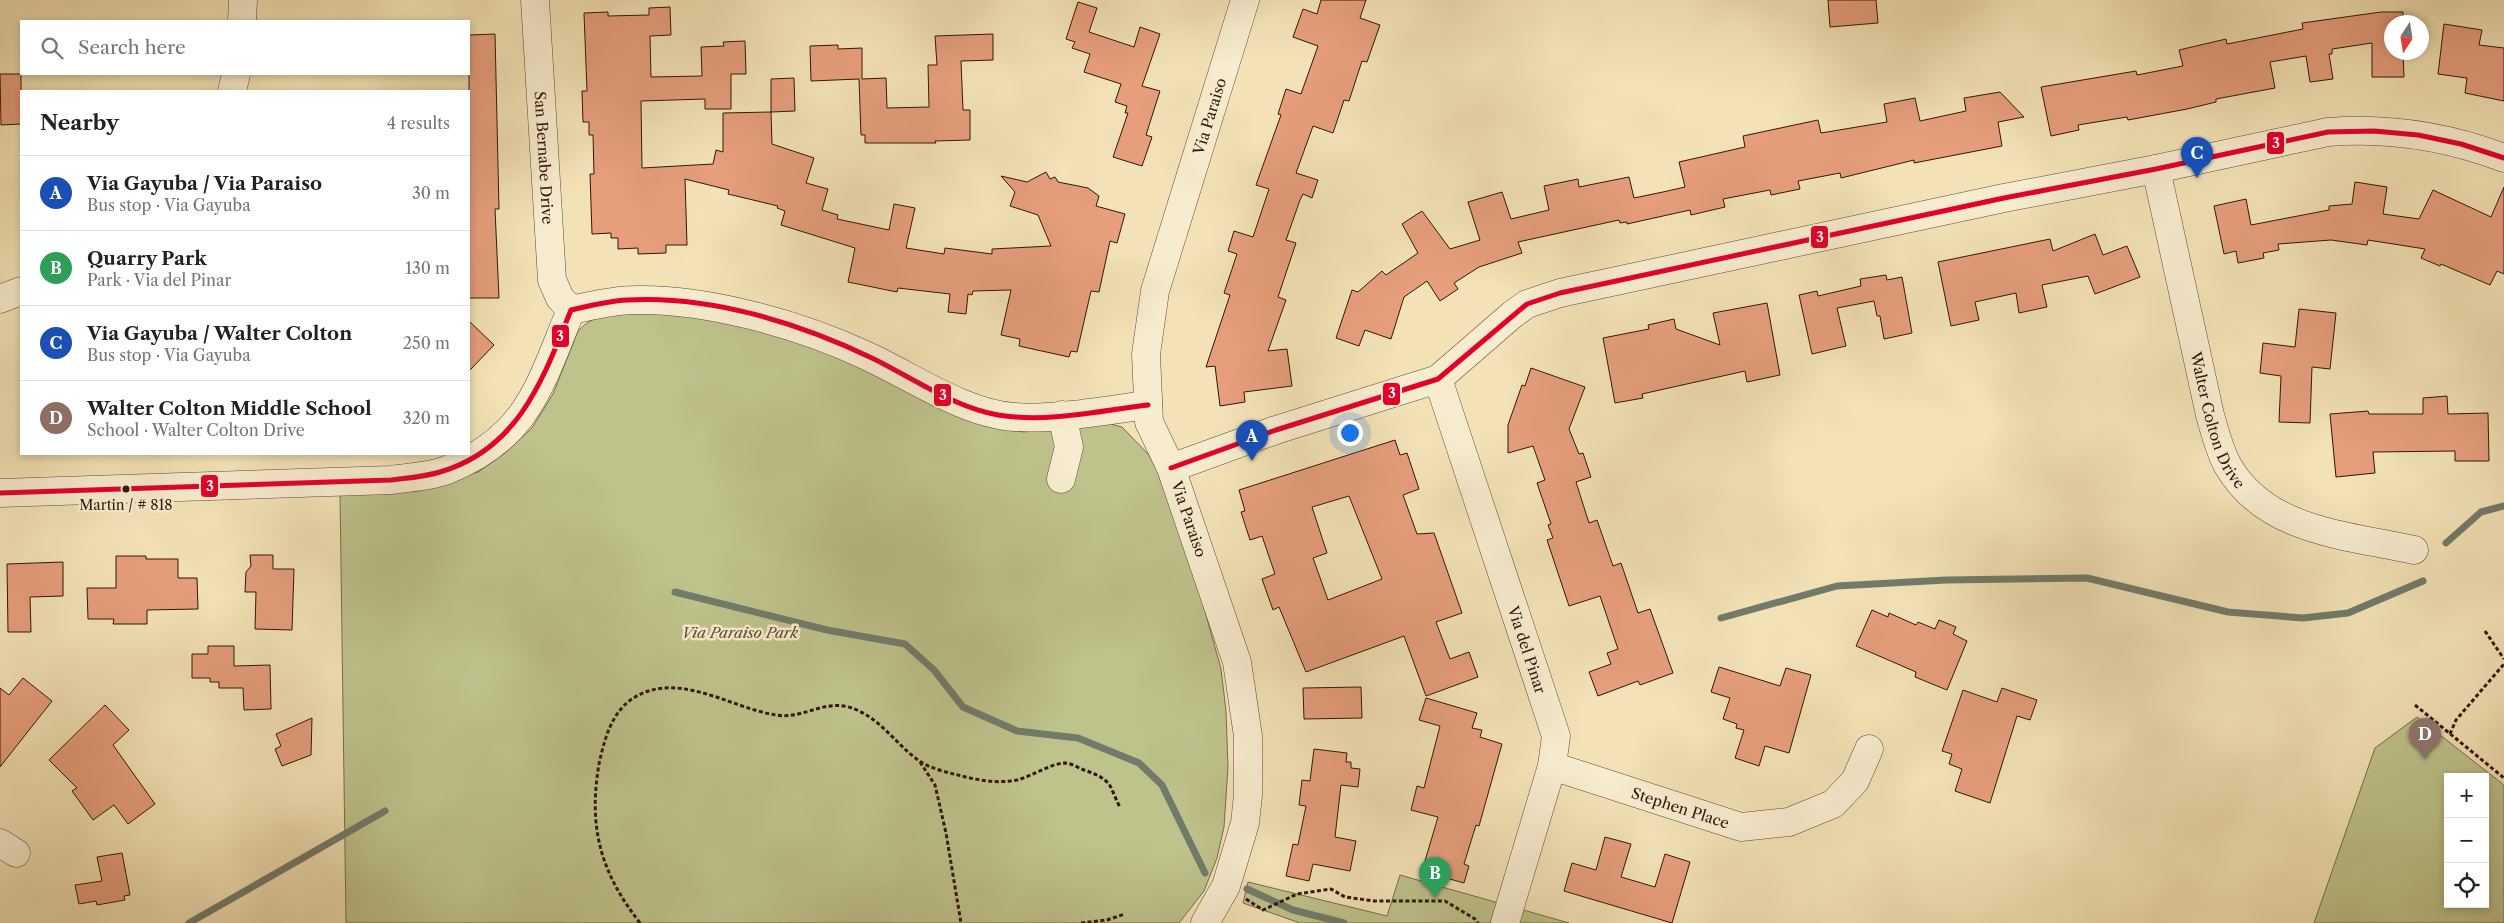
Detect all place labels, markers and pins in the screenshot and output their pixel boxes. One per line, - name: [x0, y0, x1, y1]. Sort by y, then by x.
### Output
- pin: C: [2181, 137, 2213, 178]
- pin: A: [1236, 420, 1268, 461]
- marker: Martin / # 818: [121, 484, 131, 494]
- place label: Martin / # 818: [79, 496, 173, 514]
- pin: D: [2409, 718, 2441, 759]
- pin: B: [1419, 857, 1451, 898]

